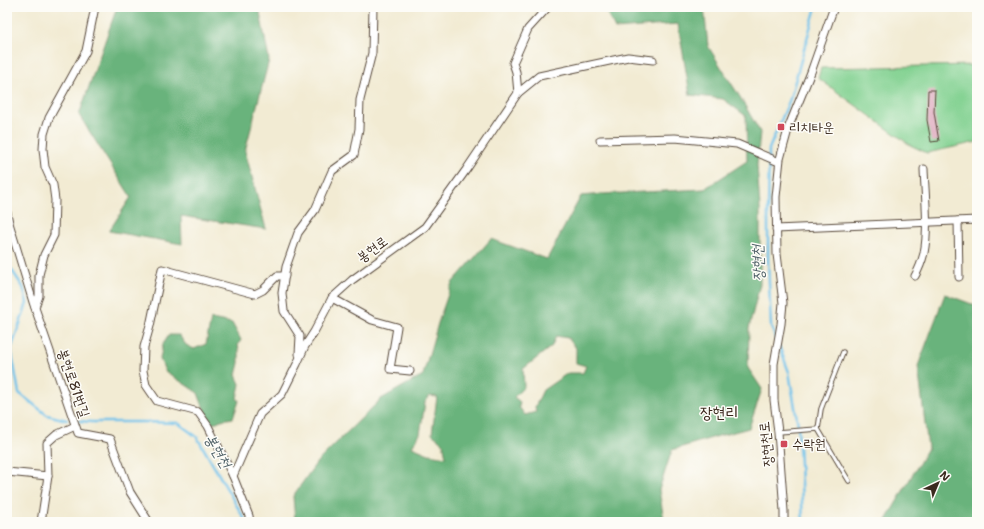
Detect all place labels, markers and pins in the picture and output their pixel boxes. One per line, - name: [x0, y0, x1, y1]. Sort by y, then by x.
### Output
- place label: 리치타운: [789, 118, 834, 136]
- marker: 리치타운: [776, 122, 786, 132]
- place label: 수락원: [792, 435, 826, 453]
- marker: 수락원: [779, 439, 789, 449]

